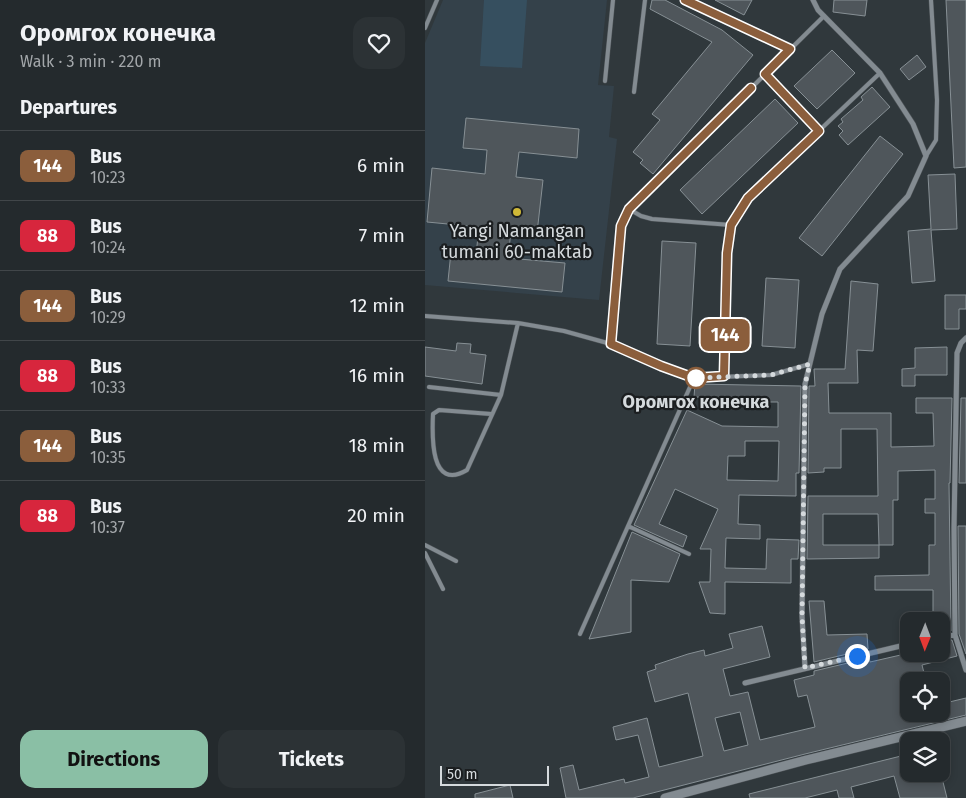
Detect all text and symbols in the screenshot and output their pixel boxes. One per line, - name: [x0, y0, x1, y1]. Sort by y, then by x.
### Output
- button: heart: [353, 17, 405, 69]
- text: Оромгох конечка: [20, 19, 216, 47]
- text: Walk · 3 min · 220 m: [20, 52, 161, 71]
- text: Departures: [20, 96, 117, 119]
- text: Bus: [90, 145, 122, 168]
- text: 6 min: [357, 154, 405, 177]
- text: 144: [33, 155, 62, 177]
- text: 10:23: [90, 168, 126, 187]
- marker: Yangi Namangan tumani 60-maktab: [511, 206, 523, 218]
- text: Bus: [90, 215, 122, 238]
- place label: Yangi Namangan tumani 60-maktab: [442, 220, 592, 263]
- text: 7 min: [359, 224, 405, 247]
- text: 88: [37, 225, 58, 247]
- text: 10:24: [90, 238, 126, 257]
- text: Bus: [90, 285, 122, 308]
- text: 12 min: [350, 294, 405, 317]
- text: 144: [33, 295, 62, 317]
- text: 10:29: [90, 308, 126, 327]
- line badge: 144: [696, 319, 754, 351]
- text: 144: [711, 324, 739, 346]
- text: Bus: [90, 355, 122, 378]
- text: 16 min: [349, 364, 405, 387]
- text: 88: [37, 365, 58, 387]
- marker: Оромгох конечка: [685, 367, 707, 389]
- text: 10:33: [90, 378, 126, 397]
- place label: Оромгох конечка: [623, 391, 770, 413]
- text: Bus: [90, 425, 122, 448]
- text: 18 min: [348, 434, 405, 457]
- text: 144: [33, 435, 62, 457]
- text: 10:35: [90, 448, 126, 467]
- text: Bus: [90, 495, 122, 518]
- text: 20 min: [347, 504, 405, 527]
- text: 88: [37, 505, 58, 527]
- text: 10:37: [90, 518, 125, 537]
- north arrow: [900, 612, 950, 662]
- map controls: [900, 612, 950, 782]
- your location: [845, 644, 870, 669]
- button: locate: [900, 672, 950, 722]
- button: Directions: [20, 730, 208, 788]
- button: Tickets: [218, 730, 405, 788]
- button: layers: [900, 732, 950, 782]
- scale bar: [440, 763, 549, 786]
- text: 50 m: [447, 766, 478, 783]

